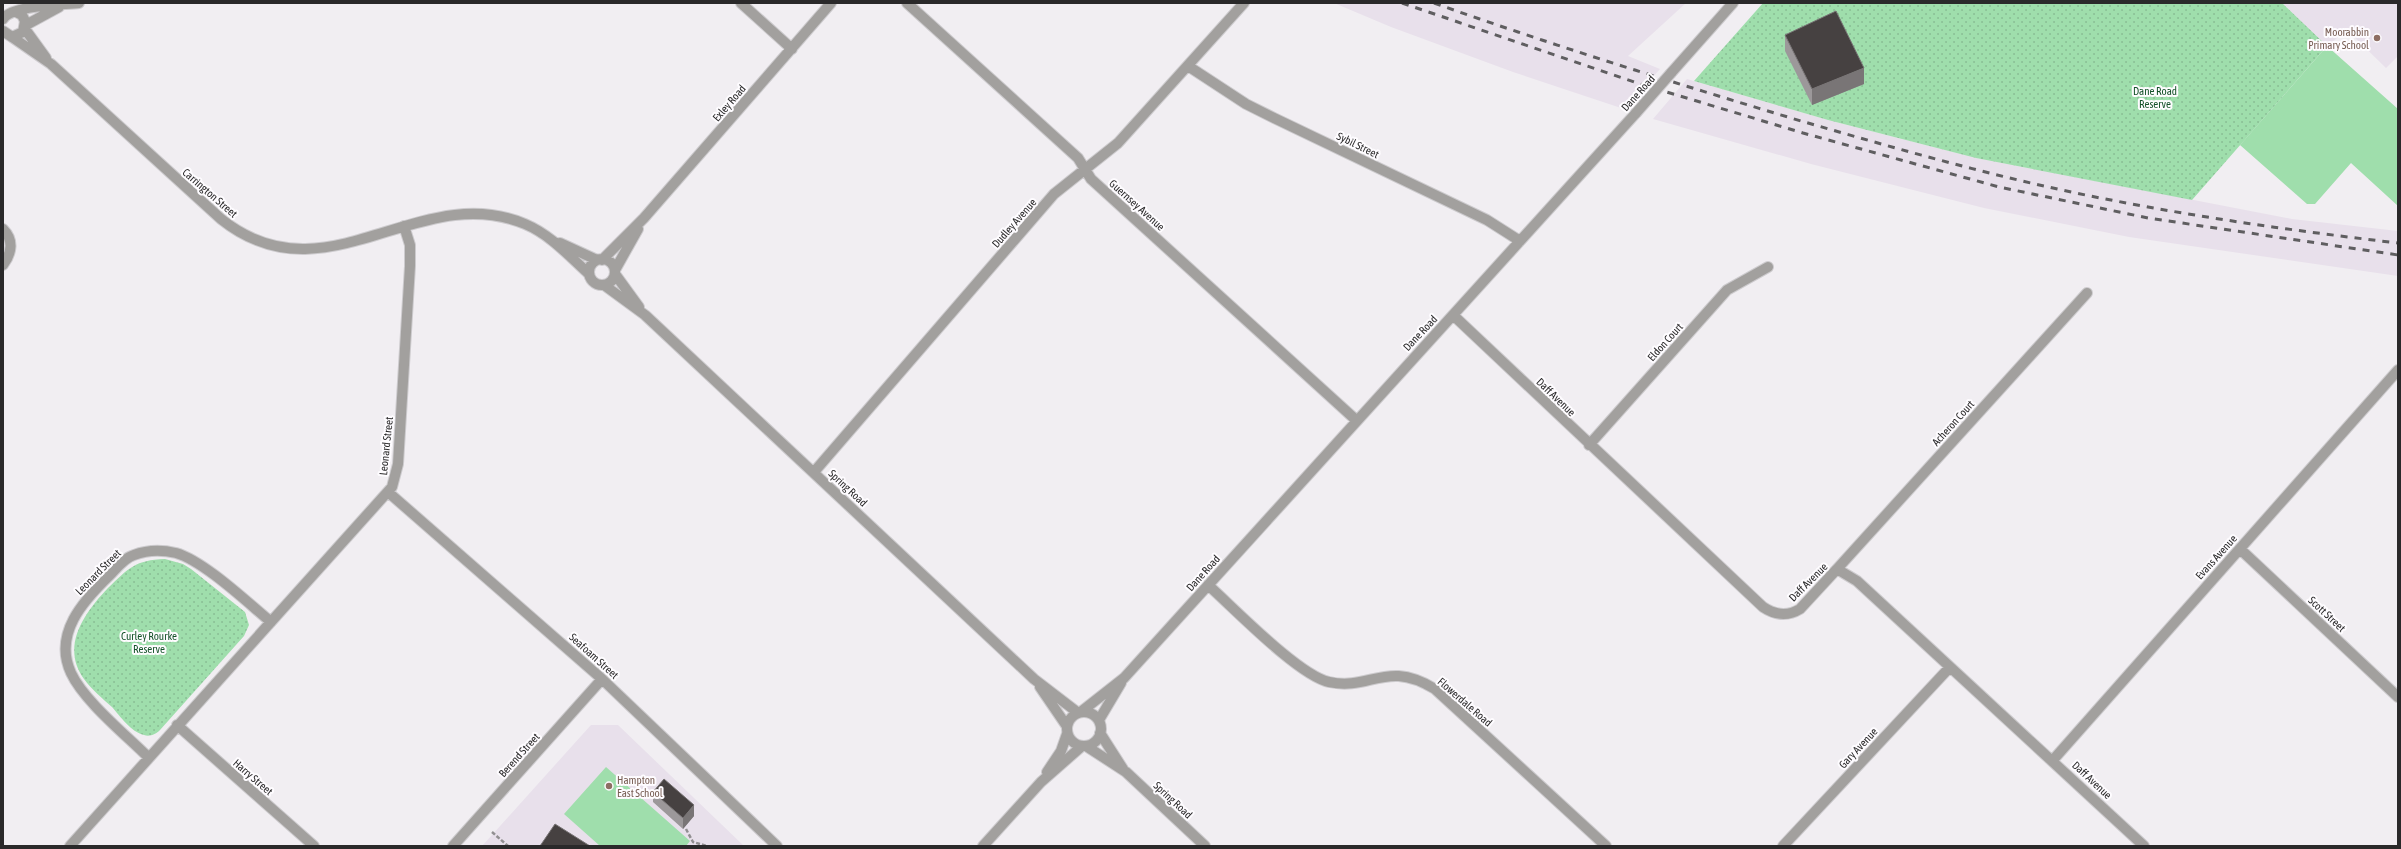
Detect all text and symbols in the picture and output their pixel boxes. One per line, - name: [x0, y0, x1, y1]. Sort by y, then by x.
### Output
- place label: Moorabbin Primary School: [2308, 26, 2369, 51]
- marker: Moorabbin Primary School: [2372, 33, 2382, 43]
- street label: Dane Road: [1619, 73, 1657, 113]
- street label: Exley Road: [710, 83, 748, 123]
- park label: Dane Road Reserve: [2133, 85, 2177, 110]
- street label: Sybil Street: [1335, 130, 1381, 160]
- street label: Carrington Street: [180, 166, 240, 220]
- street label: Guernsey Avenue: [1107, 177, 1167, 233]
- street label: Dudley Avenue: [990, 196, 1038, 250]
- street label: Dane Road: [1401, 313, 1439, 353]
- street label: Eldon Court: [1645, 321, 1685, 363]
- street label: Daff Avenue: [1534, 376, 1578, 418]
- street label: Acheron Court: [1930, 398, 1976, 448]
- street label: Leonard Street: [377, 416, 395, 476]
- street label: Spring Road: [826, 467, 870, 509]
- street label: Evans Avenue: [2193, 532, 2239, 582]
- street label: Leonard Street: [73, 547, 123, 597]
- street label: Dane Road: [1184, 553, 1222, 593]
- street label: Daff Avenue: [1786, 560, 1830, 604]
- street label: Scott Street: [2306, 594, 2348, 634]
- park label: Curley Rourke Reserve: [121, 630, 177, 655]
- street label: Seafoam Street: [567, 631, 621, 681]
- street label: Flowerdale Road: [1436, 675, 1494, 729]
- street label: Gary Avenue: [1836, 725, 1880, 771]
- street label: Berend Street: [496, 731, 542, 779]
- street label: Harry Street: [231, 757, 275, 797]
- street label: Daff Avenue: [2070, 759, 2114, 801]
- place label: Hampton East School: [617, 774, 663, 799]
- street label: Spring Road: [1151, 779, 1195, 821]
- marker: Hampton East School: [604, 781, 614, 791]

